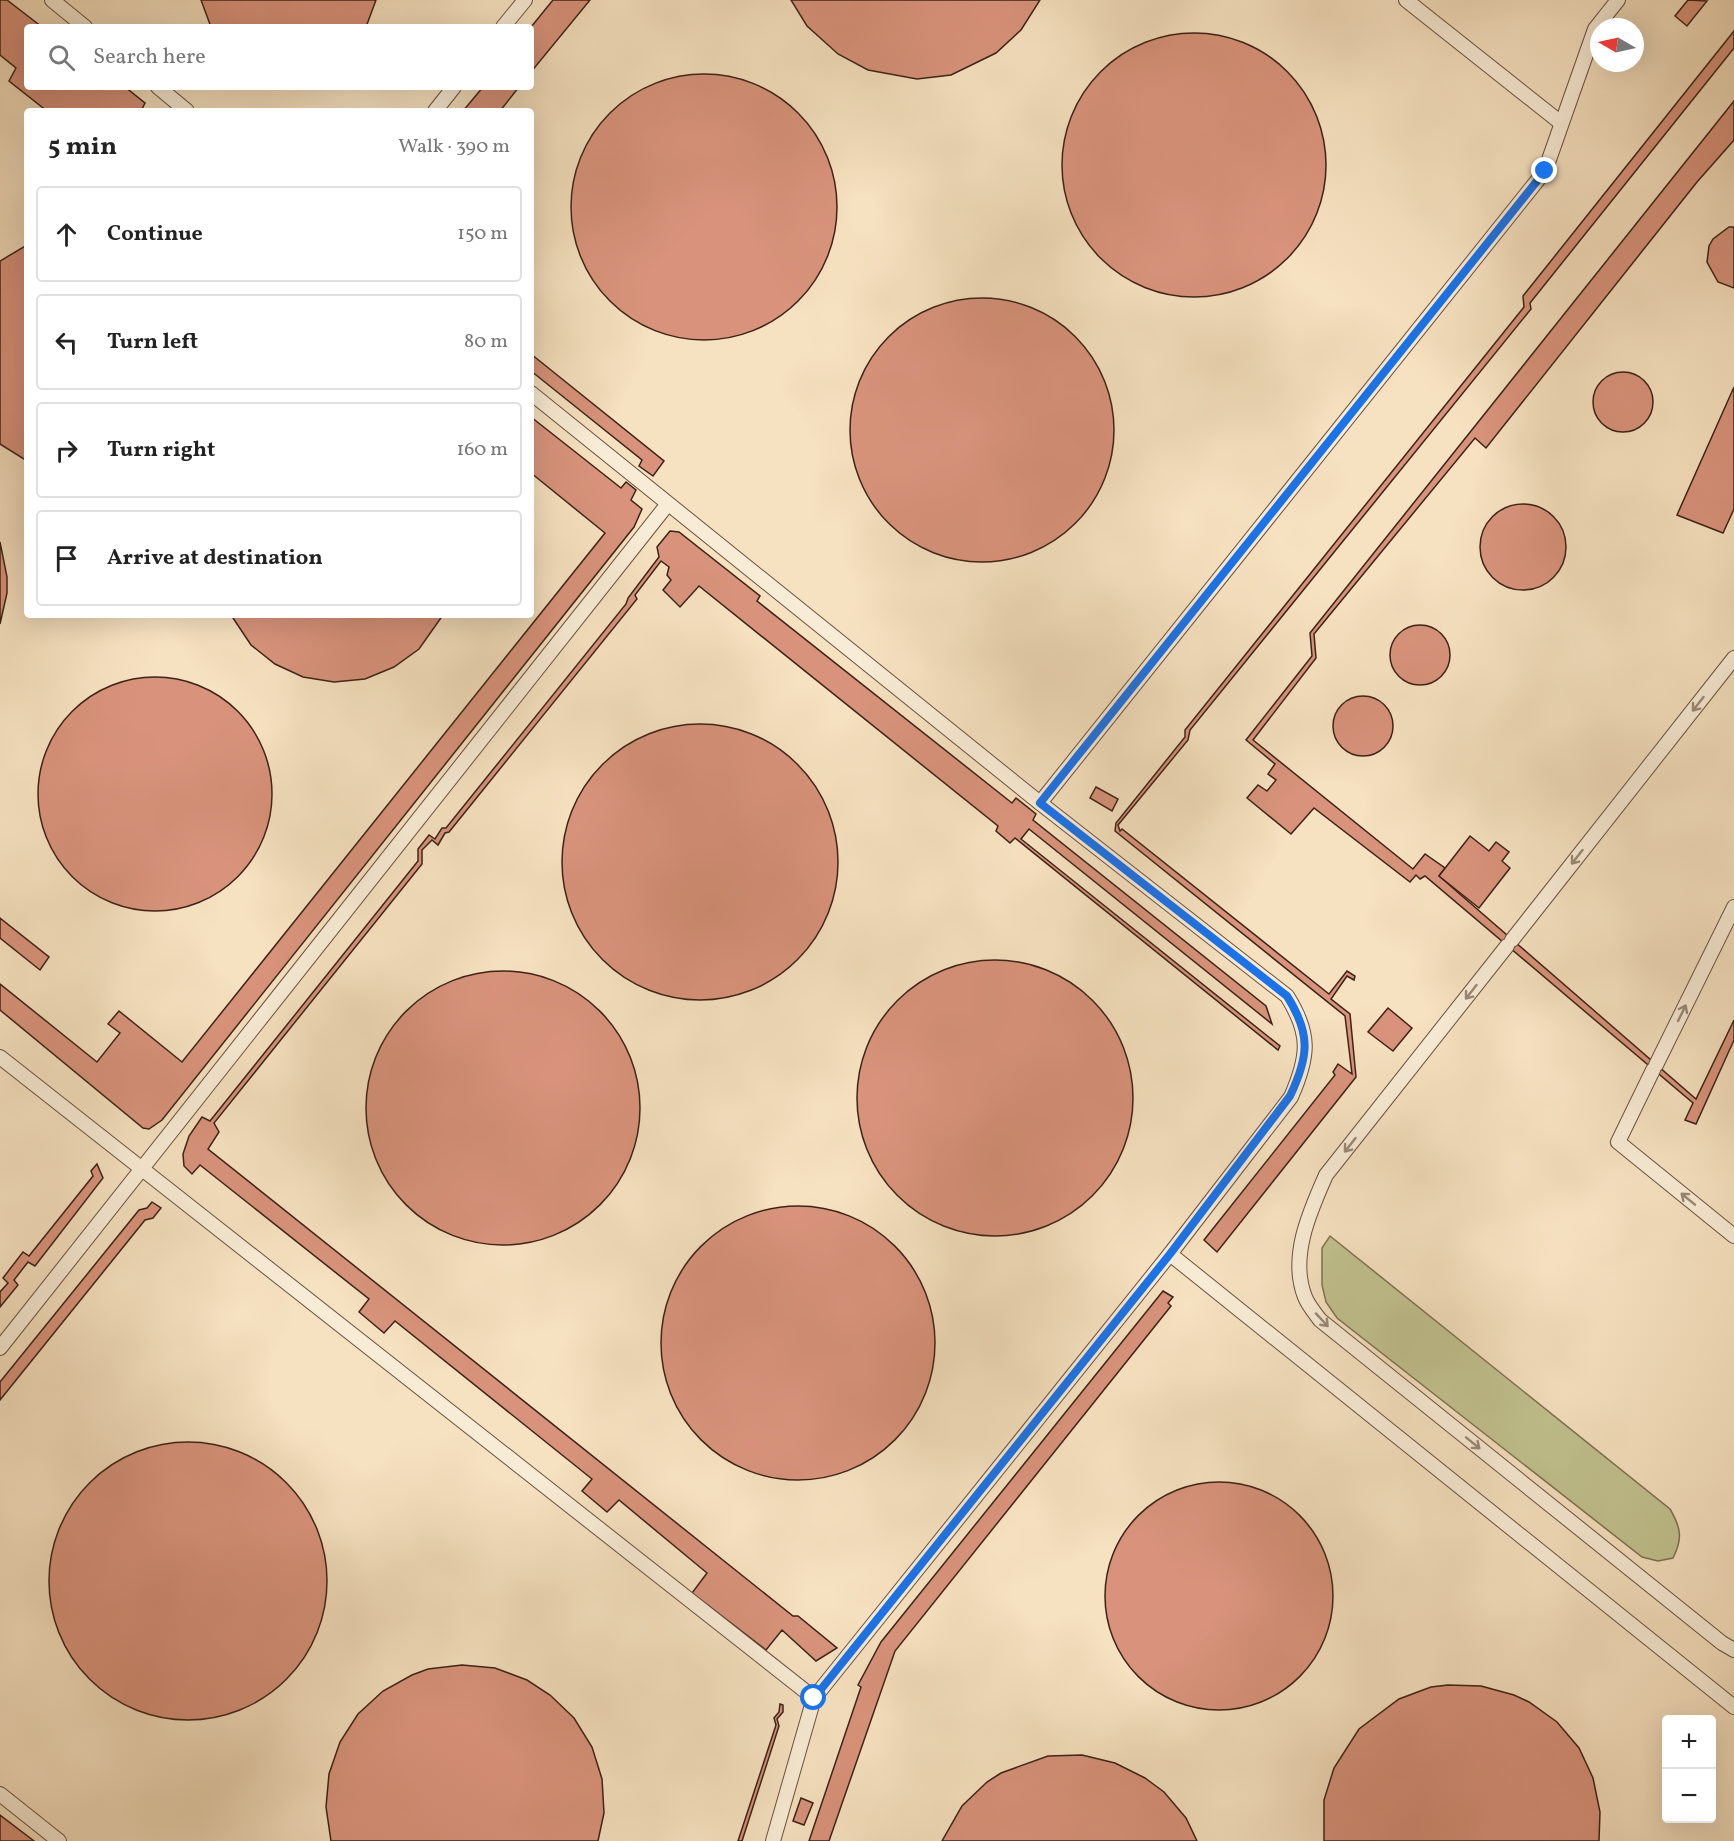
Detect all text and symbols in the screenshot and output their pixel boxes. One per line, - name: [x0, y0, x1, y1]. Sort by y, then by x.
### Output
- north arrow: [1590, 18, 1644, 72]
- search box: [24, 24, 534, 90]
- icon: search: [45, 41, 78, 74]
- text: Search here: [93, 42, 206, 73]
- text: 5 min: [48, 129, 117, 165]
- text: Walk · 390 m: [398, 133, 510, 161]
- route end: [1531, 157, 1557, 183]
- icon: ahead: [50, 218, 83, 251]
- text: Continue: [107, 219, 203, 250]
- text: 150 m: [457, 220, 508, 248]
- icon: left: [50, 326, 83, 359]
- text: Turn left: [107, 327, 198, 358]
- text: 80 m: [464, 328, 508, 356]
- icon: right: [50, 434, 83, 467]
- text: Turn right: [107, 435, 215, 466]
- text: 160 m: [456, 436, 508, 464]
- icon: arrive: [50, 542, 83, 575]
- text: Arrive at destination: [107, 543, 323, 574]
- one-way arrow: [1691, 695, 1704, 711]
- one-way arrow: [1571, 849, 1584, 865]
- one-way arrow: [1465, 983, 1478, 999]
- one-way arrow: [1676, 1004, 1688, 1022]
- one-way arrow: [1344, 1136, 1357, 1152]
- one-way arrow: [1681, 1193, 1697, 1206]
- one-way arrow: [1315, 1313, 1329, 1328]
- one-way arrow: [1465, 1437, 1481, 1450]
- route start: [800, 1684, 826, 1710]
- map controls: [1662, 1715, 1716, 1823]
- button: +: [1662, 1715, 1716, 1769]
- button: −: [1662, 1769, 1716, 1823]

